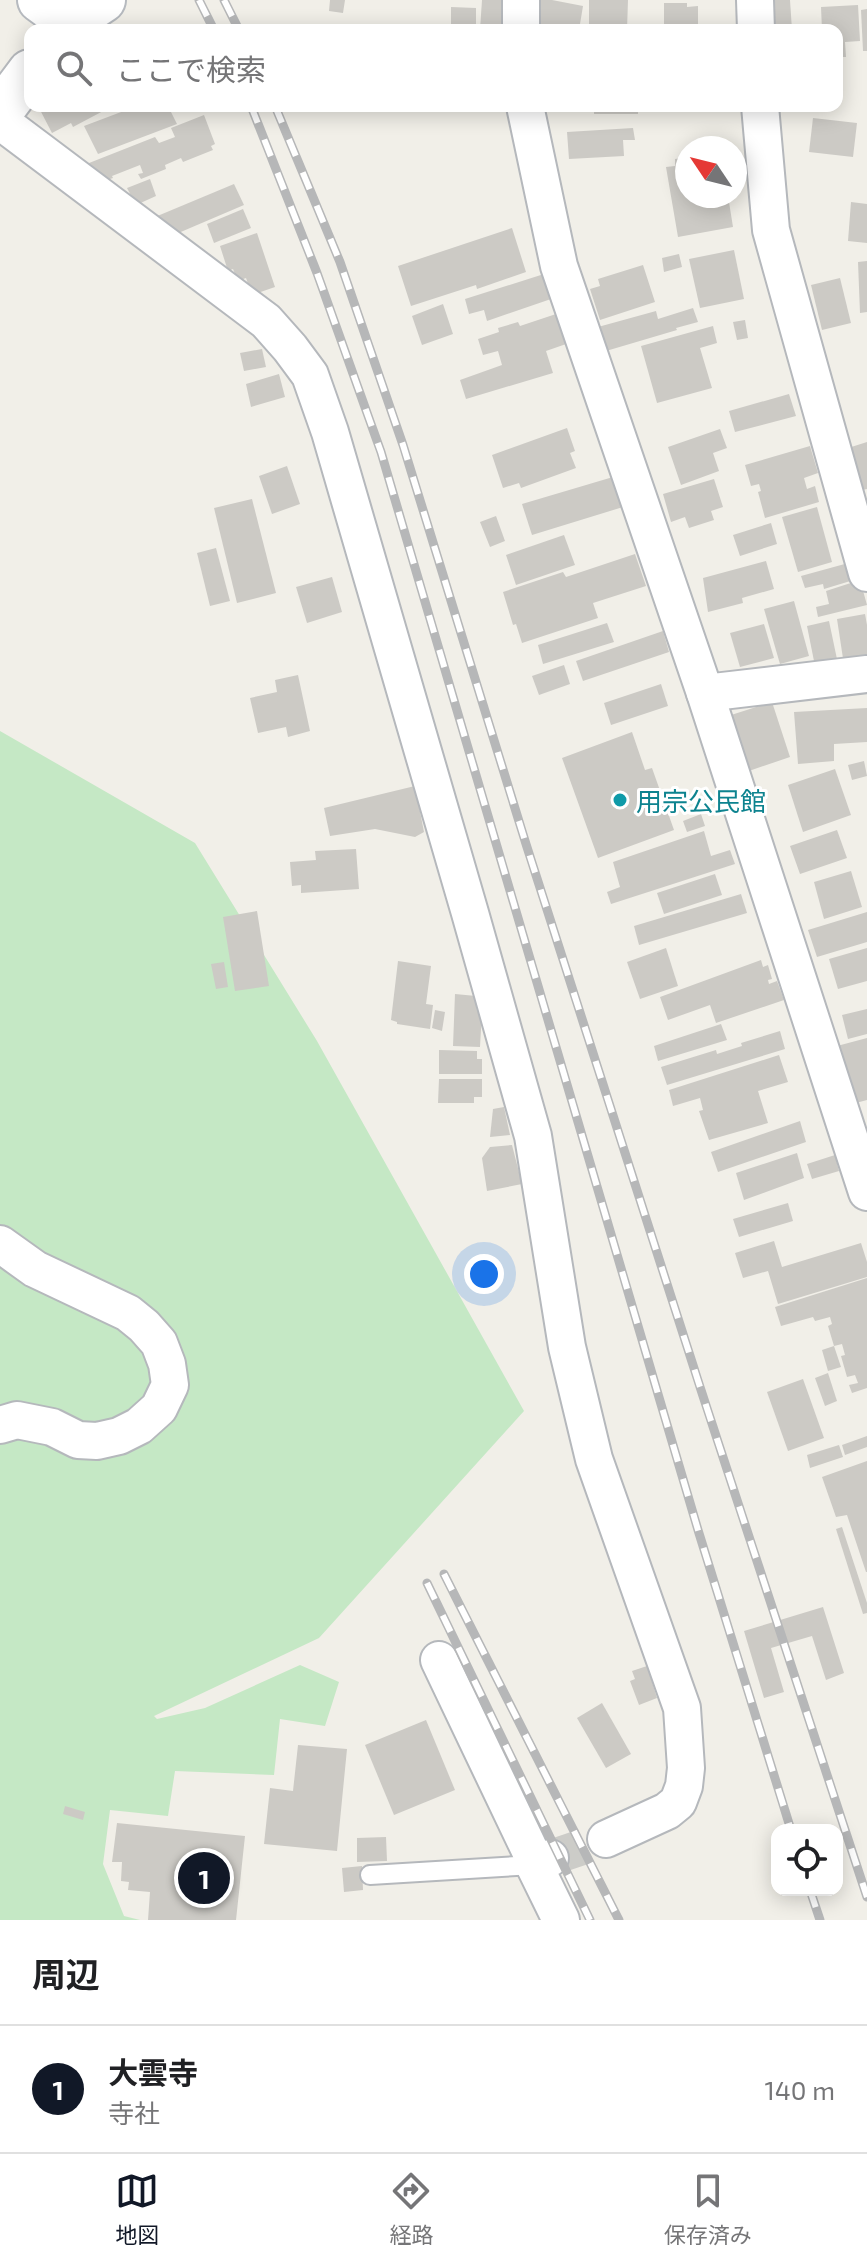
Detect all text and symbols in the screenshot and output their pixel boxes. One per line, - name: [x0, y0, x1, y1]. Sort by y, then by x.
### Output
- search box: [24, 24, 843, 112]
- icon: search: [52, 46, 96, 90]
- text: ここで検索: [116, 51, 266, 87]
- north arrow: [675, 136, 747, 208]
- place label: 用宗公民館: [636, 785, 766, 816]
- marker: 用宗公民館: [611, 791, 629, 809]
- your location: [464, 1254, 504, 1294]
- map controls: [771, 1824, 843, 1896]
- button: locate: [771, 1824, 843, 1896]
- pin: 1: [178, 1848, 230, 1908]
- text: 周辺: [32, 1953, 100, 1994]
- text: 大雲寺: [108, 2054, 198, 2090]
- text: 1: [52, 2074, 64, 2105]
- text: 140 m: [764, 2074, 835, 2105]
- text: 寺社: [108, 2097, 160, 2128]
- tab: 地図: [115, 2169, 159, 2249]
- tab: 経路: [389, 2169, 434, 2249]
- tab: 保存済み: [664, 2169, 752, 2249]

